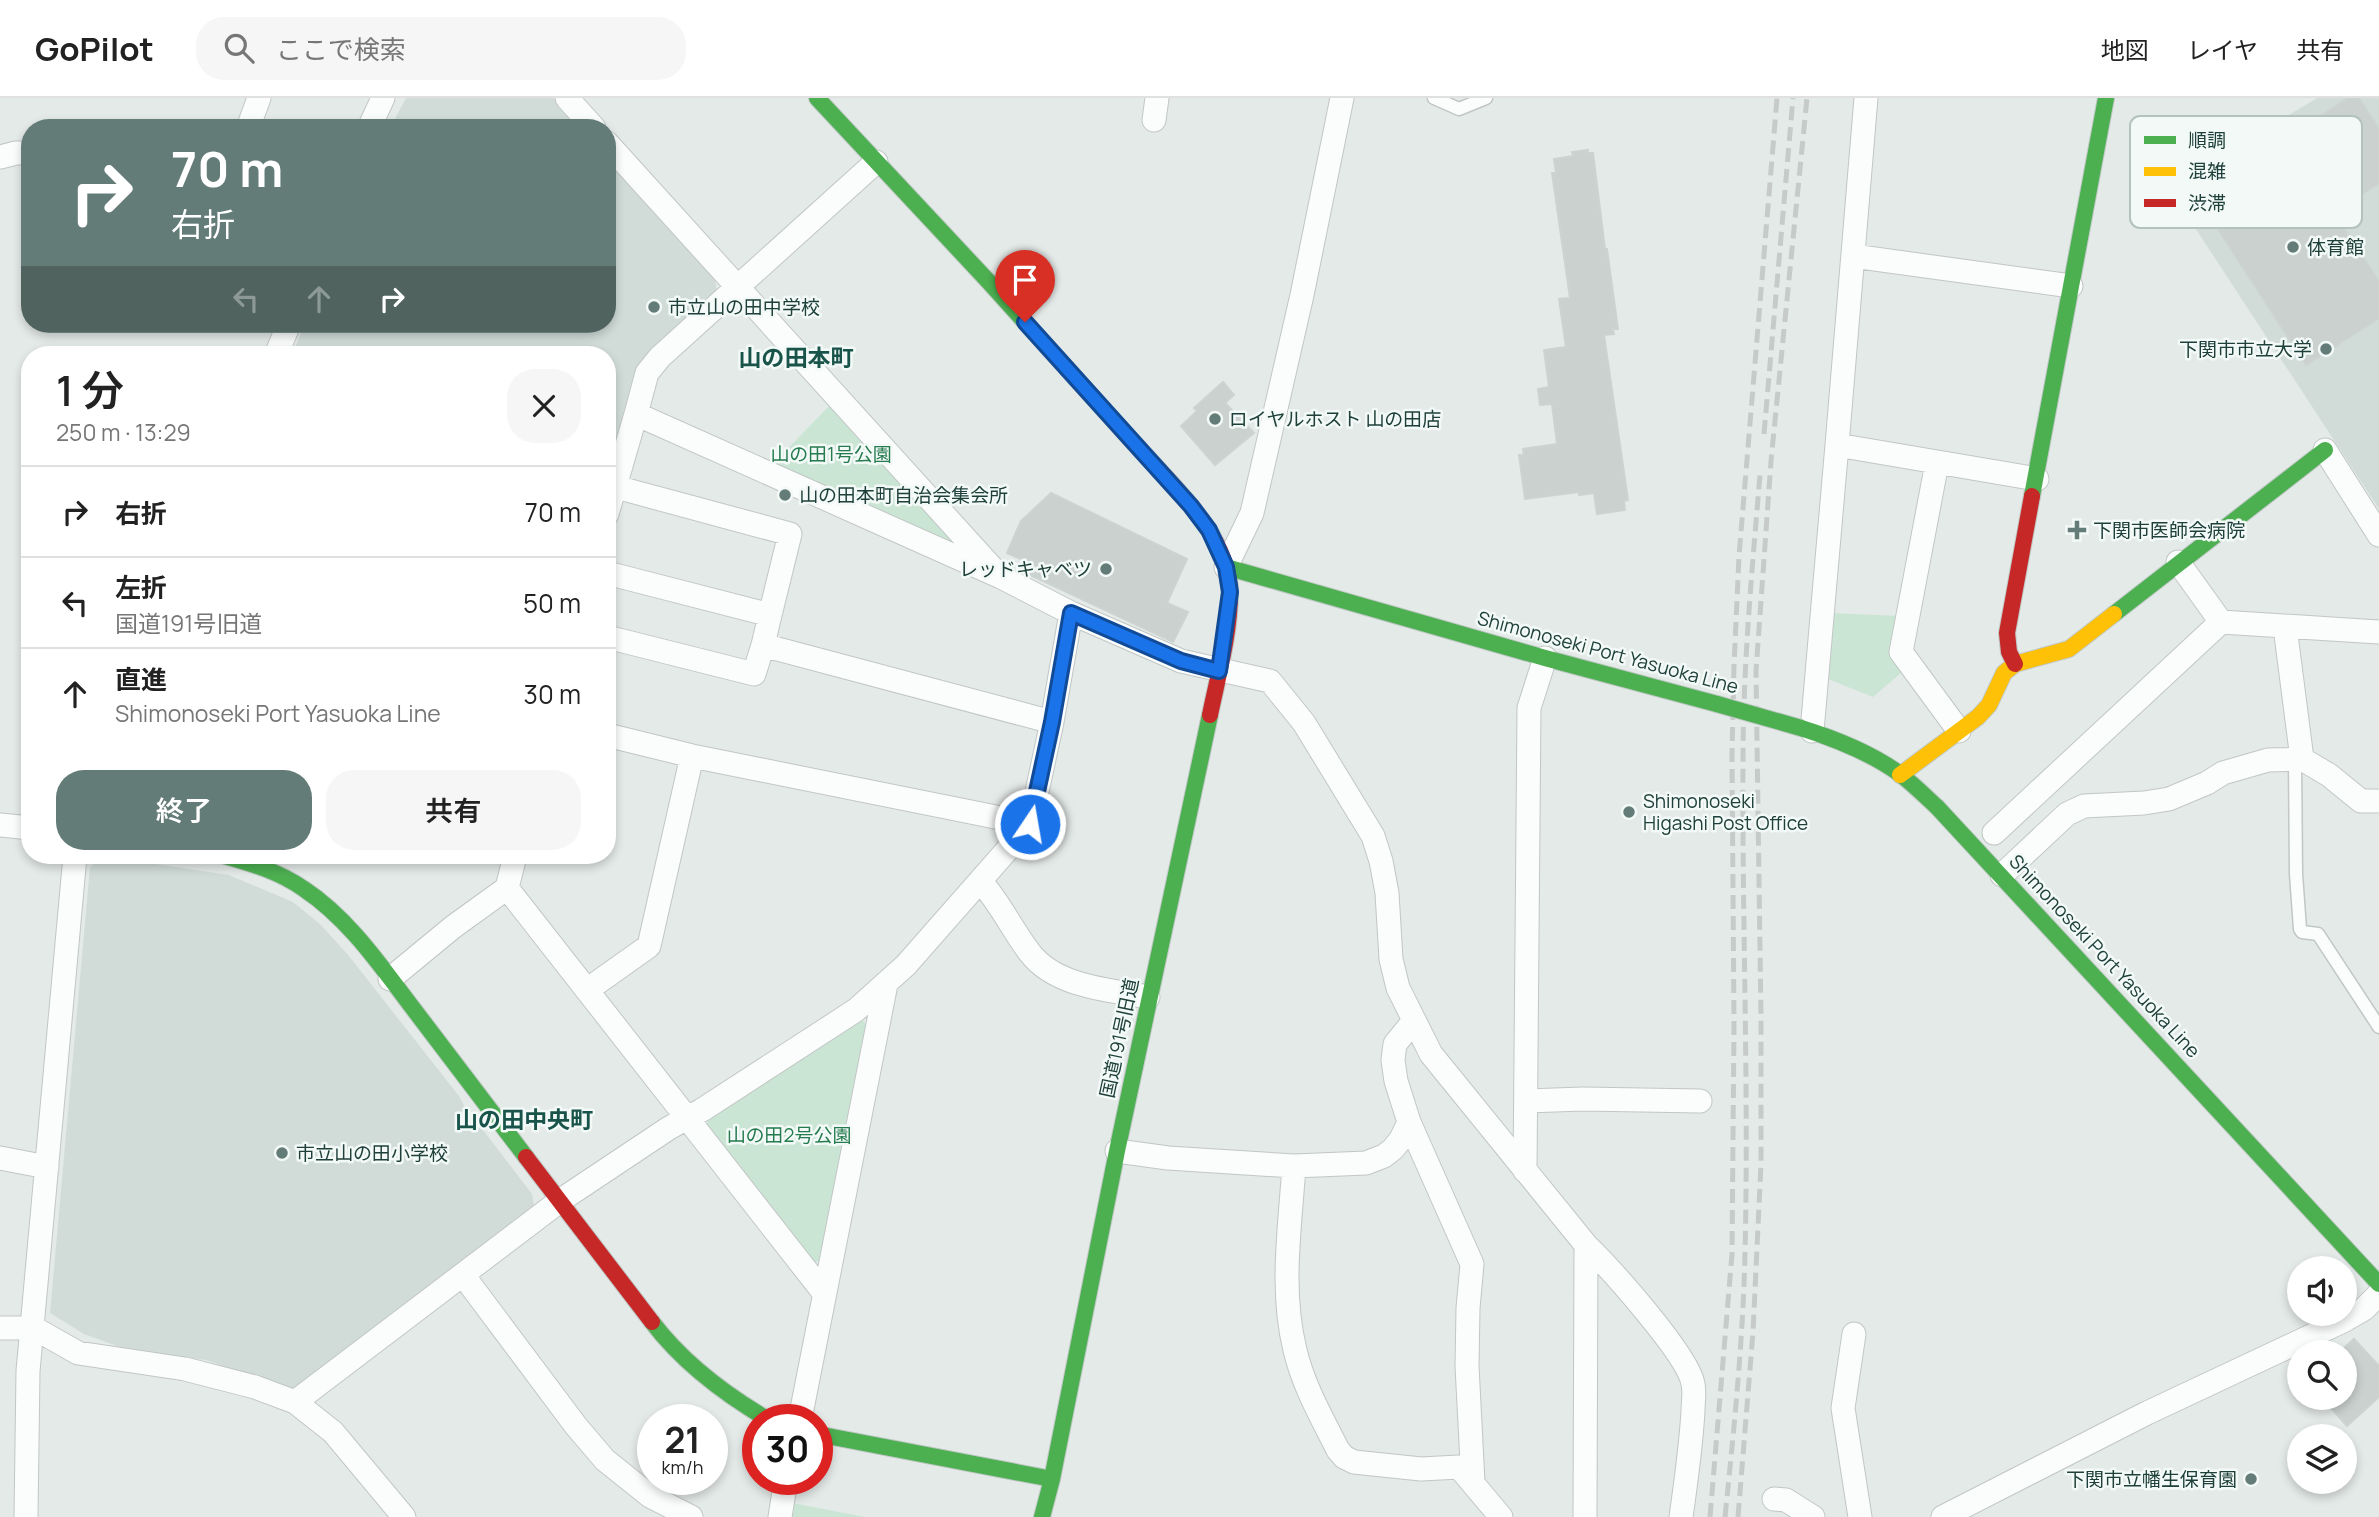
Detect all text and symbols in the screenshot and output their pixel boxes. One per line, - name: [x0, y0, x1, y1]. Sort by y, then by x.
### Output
- search box: [196, 17, 686, 80]
- text: GoPilot: [35, 26, 154, 71]
- icon: search: [220, 29, 258, 67]
- text: ここで検索: [276, 31, 406, 67]
- text: 地図: [2101, 33, 2149, 66]
- text: レイヤ: [2187, 33, 2258, 66]
- text: 共有: [2296, 33, 2344, 66]
- legend: [2130, 116, 2362, 228]
- text: 順調: [2188, 127, 2226, 153]
- text: 70 m: [171, 135, 283, 202]
- icon: right: [56, 147, 147, 238]
- text: 混雑: [2188, 158, 2226, 184]
- text: 渋滞: [2188, 190, 2226, 216]
- text: 右折: [171, 202, 235, 246]
- place label: 体育館: [2307, 234, 2364, 260]
- marker: 体育館: [2285, 239, 2301, 255]
- pin: [995, 250, 1055, 322]
- icon: arrive: [1006, 261, 1044, 299]
- icon: left: [227, 280, 265, 318]
- icon: ahead: [300, 280, 338, 318]
- icon: right: [373, 280, 411, 318]
- place label: 市立山の田中学校: [668, 294, 820, 320]
- marker: 市立山の田中学校: [646, 299, 662, 315]
- place label: 下関市市立大学: [2179, 336, 2312, 362]
- district label: 山の田本町: [739, 341, 854, 373]
- marker: 下関市市立大学: [2318, 341, 2334, 357]
- text: 1 分: [56, 361, 124, 419]
- button: close: [507, 369, 581, 443]
- place label: ロイヤルホスト 山の田店: [1229, 406, 1441, 432]
- marker: ロイヤルホスト 山の田店: [1207, 411, 1223, 427]
- text: 250 m · 13:29: [56, 416, 191, 448]
- park label: 山の田1号公園: [770, 441, 892, 467]
- place label: 山の田本町自治会集会所: [799, 482, 1008, 508]
- marker: 山の田本町自治会集会所: [777, 487, 793, 503]
- icon: right: [56, 493, 94, 531]
- text: 70 m: [525, 494, 581, 530]
- text: 右折: [115, 495, 167, 531]
- place label: 下関市医師会病院: [2093, 517, 2245, 543]
- marker: 下関市医師会病院: [2067, 520, 2087, 540]
- place label: レッドキャベツ: [959, 556, 1092, 582]
- marker: レッドキャベツ: [1098, 561, 1114, 577]
- text: 左折: [115, 569, 167, 605]
- icon: left: [56, 584, 94, 622]
- text: 50 m: [523, 585, 581, 621]
- street label: Shimonoseki Port Yasuoka Line: [1475, 605, 1741, 699]
- text: 国道191号旧道: [115, 607, 262, 639]
- text: 直進: [115, 661, 167, 697]
- icon: ahead: [56, 675, 94, 713]
- text: 30 m: [524, 676, 581, 712]
- text: Shimonoseki Port Yasuoka Line: [115, 697, 441, 729]
- button: 終了: [56, 770, 312, 850]
- button: 共有: [326, 770, 581, 850]
- position arrow: [993, 787, 1067, 861]
- place label: Shimonoseki Higashi Post Office: [1643, 788, 1808, 836]
- marker: Shimonoseki Higashi Post Office: [1621, 804, 1637, 820]
- street label: Shimonoseki Port Yasuoka Line: [2004, 849, 2206, 1063]
- street label: 国道191号旧道: [1094, 976, 1144, 1100]
- district label: 山の田中央町: [455, 1103, 593, 1135]
- park label: 山の田2号公園: [727, 1122, 851, 1148]
- place label: 市立山の田小学校: [296, 1140, 448, 1166]
- marker: 市立山の田小学校: [274, 1145, 290, 1161]
- map controls: [2287, 1256, 2357, 1494]
- button: sound: [2287, 1256, 2357, 1326]
- button: search: [2287, 1340, 2357, 1410]
- speed limit sign: 30: [742, 1404, 833, 1495]
- text: 21: [664, 1416, 701, 1464]
- button: layers: [2287, 1424, 2357, 1494]
- text: km/h: [662, 1455, 703, 1479]
- place label: 下関市立幡生保育園: [2066, 1466, 2237, 1492]
- marker: 下関市立幡生保育園: [2243, 1471, 2259, 1487]

